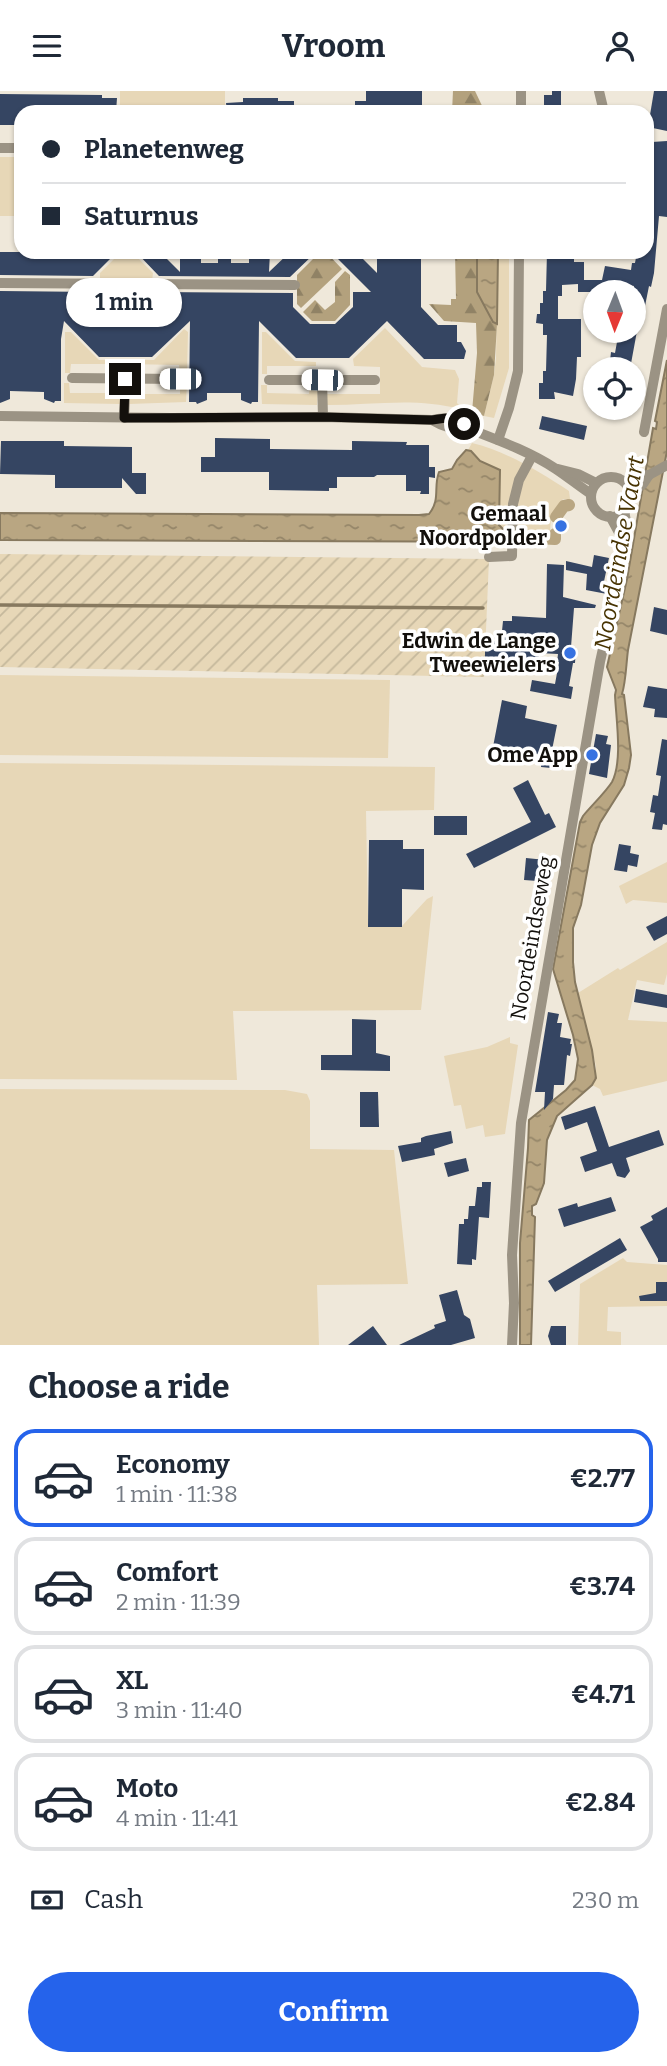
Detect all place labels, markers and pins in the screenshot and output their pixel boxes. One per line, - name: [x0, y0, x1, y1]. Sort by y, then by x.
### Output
- place label: Gemaal Noordpolder: [419, 501, 547, 551]
- marker: Gemaal Noordpolder: [553, 518, 569, 534]
- place label: Edwin de Lange Tweewielers: [402, 628, 556, 678]
- marker: Edwin de Lange Tweewielers: [562, 645, 578, 661]
- place label: Ome App: [487, 742, 578, 768]
- marker: Ome App: [584, 747, 600, 763]

